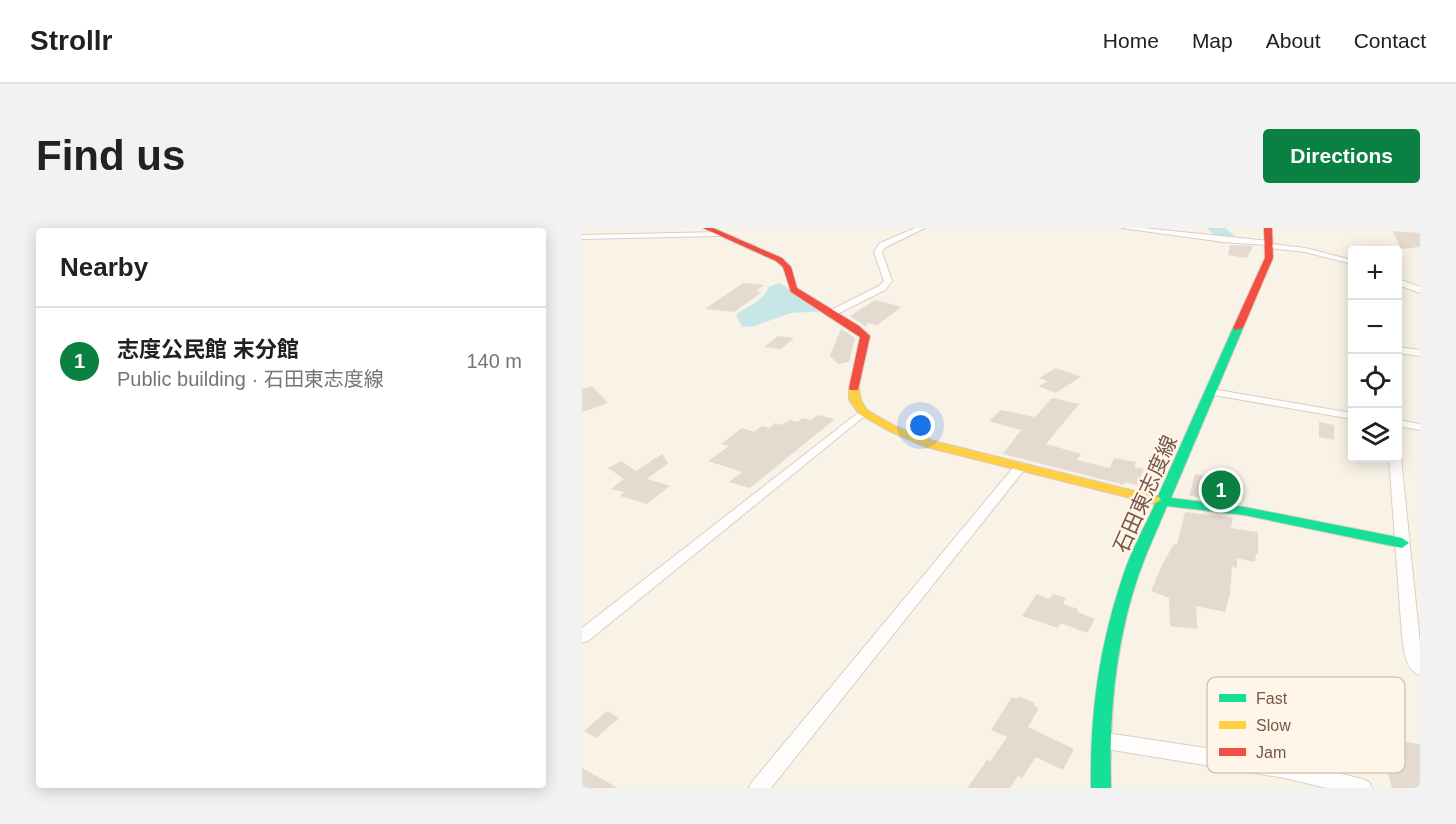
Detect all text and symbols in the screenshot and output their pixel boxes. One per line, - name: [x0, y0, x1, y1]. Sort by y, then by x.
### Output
- text: Strollr: [30, 25, 112, 56]
- text: Home: [1103, 29, 1159, 52]
- text: Map: [1192, 29, 1233, 52]
- text: About: [1266, 29, 1321, 52]
- text: Contact: [1354, 29, 1426, 52]
- button: Directions: [1263, 129, 1420, 183]
- text: Find us: [36, 132, 185, 179]
- map controls: [1348, 246, 1402, 462]
- button: +: [1348, 246, 1402, 300]
- text: Nearby: [60, 252, 148, 282]
- button: −: [1348, 300, 1402, 354]
- text: 志度公民館 末分館: [117, 337, 299, 362]
- text: 1: [74, 350, 85, 372]
- text: 140 m: [466, 350, 522, 372]
- button: locate: [1348, 354, 1402, 408]
- text: Public building · 石田東志度線: [117, 368, 384, 390]
- button: layers: [1348, 408, 1402, 462]
- your location: [906, 411, 935, 440]
- street label: 石田東志度線: [1109, 432, 1181, 556]
- pin: 1: [1202, 468, 1240, 512]
- legend: [1207, 677, 1405, 773]
- text: Fast: [1256, 690, 1288, 707]
- text: Slow: [1256, 717, 1291, 734]
- text: Jam: [1256, 744, 1286, 761]

